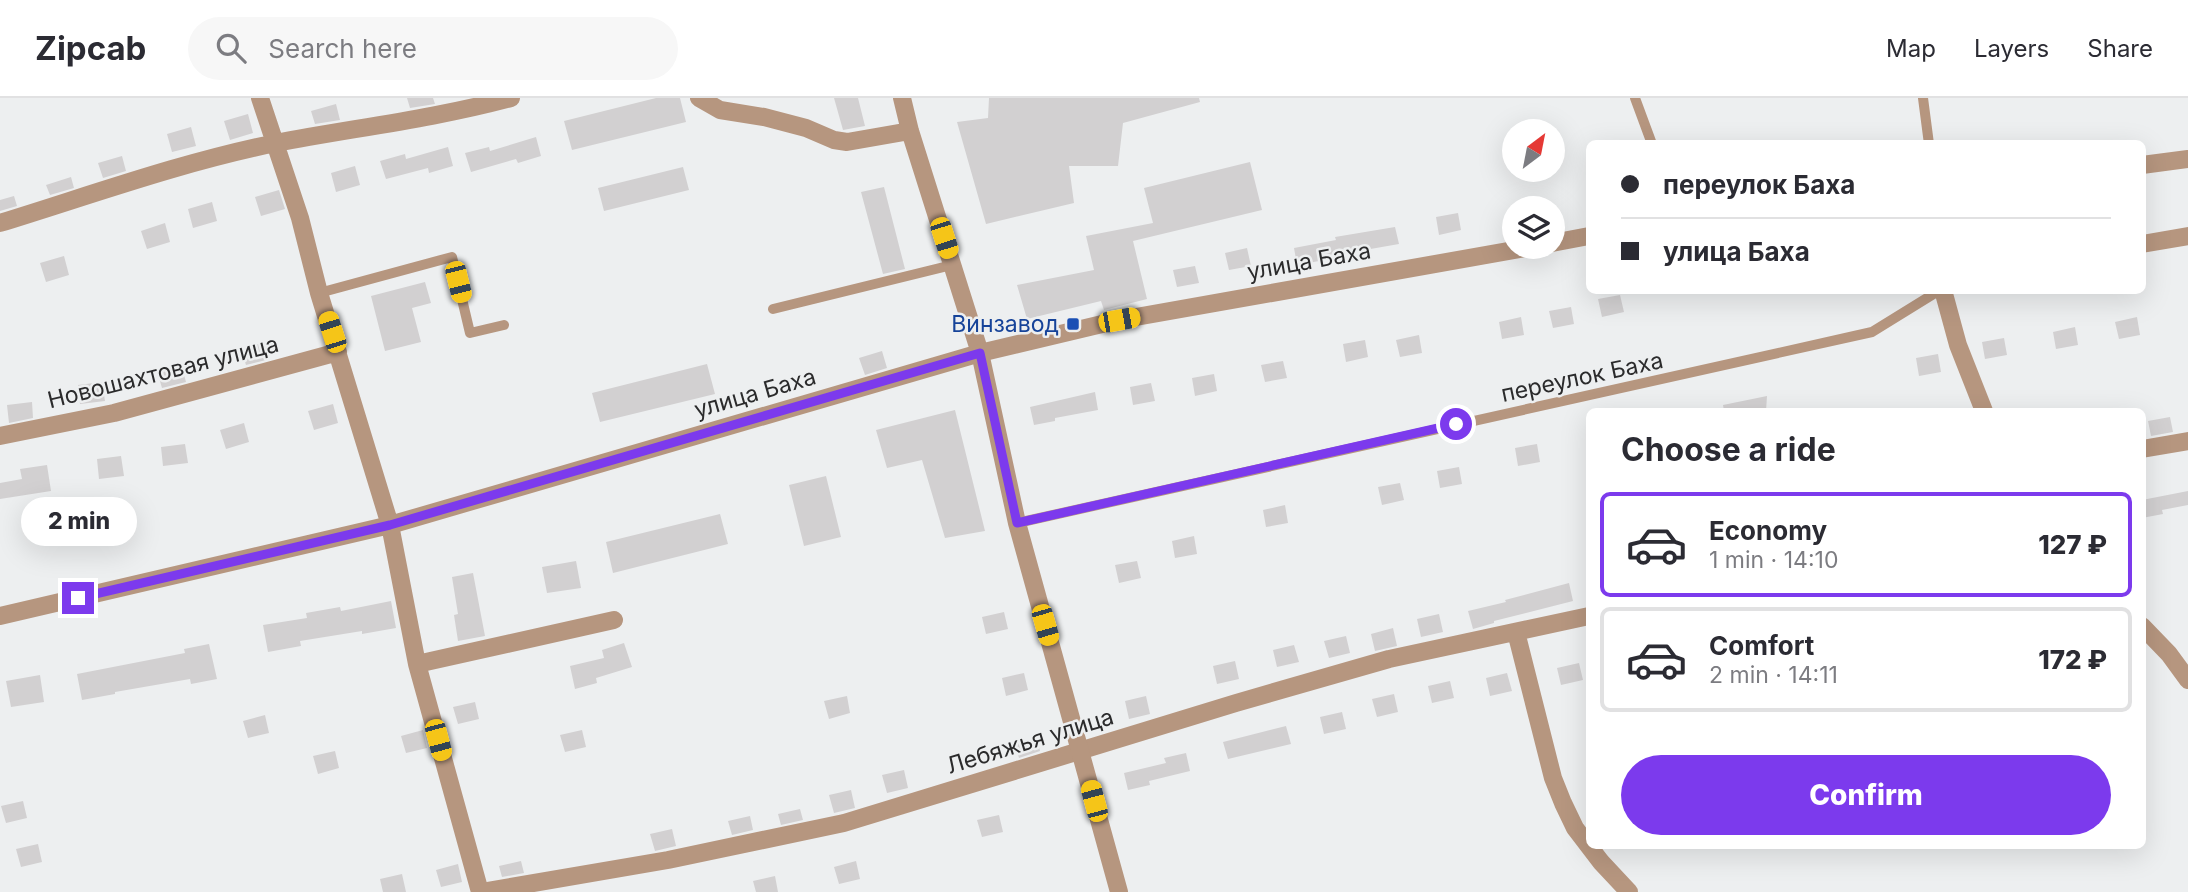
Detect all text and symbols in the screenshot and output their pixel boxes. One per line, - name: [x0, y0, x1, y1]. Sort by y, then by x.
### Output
- search box: [188, 17, 678, 80]
- text: Zipcab: [35, 28, 146, 68]
- icon: search: [212, 29, 250, 67]
- text: Search here: [268, 33, 417, 64]
- text: Map: [1886, 34, 1936, 63]
- text: Layers: [1974, 34, 2049, 63]
- text: Share: [2087, 34, 2153, 63]
- north arrow: [1502, 119, 1564, 182]
- map controls: [1502, 119, 1565, 259]
- text: переулок Баха: [1663, 169, 1855, 200]
- button: layers: [1502, 196, 1565, 259]
- car: [928, 215, 961, 261]
- street label: улица Баха: [1245, 236, 1373, 286]
- text: улица Баха: [1663, 236, 1810, 267]
- car: [443, 259, 474, 305]
- car: [1097, 306, 1142, 334]
- car: [316, 309, 349, 355]
- place label: Винзавод: [951, 310, 1059, 338]
- marker: Винзавод: [1065, 316, 1081, 332]
- street label: Новошахтовая улица: [45, 330, 281, 414]
- street label: переулок Баха: [1498, 346, 1666, 408]
- street label: улица Баха: [691, 362, 819, 424]
- route start: [1440, 408, 1472, 440]
- text: Choose a ride: [1621, 430, 1836, 469]
- callout: 2 min: [20, 496, 136, 546]
- text: 2 min: [48, 507, 110, 535]
- icon: car: [1625, 513, 1688, 576]
- text: Economy: [1709, 515, 1827, 546]
- text: 127 ₽: [2038, 529, 2107, 560]
- text: 1 min · 14:10: [1709, 546, 1838, 574]
- route end: [62, 582, 94, 614]
- car: [1030, 602, 1061, 648]
- icon: car: [1625, 628, 1688, 691]
- text: Comfort: [1709, 630, 1814, 661]
- text: 172 ₽: [2038, 644, 2107, 675]
- text: 2 min · 14:11: [1709, 661, 1838, 689]
- street label: Лебяжья улица: [943, 702, 1117, 780]
- car: [423, 717, 454, 763]
- button: Confirm: [1621, 755, 2111, 835]
- car: [1079, 778, 1110, 824]

